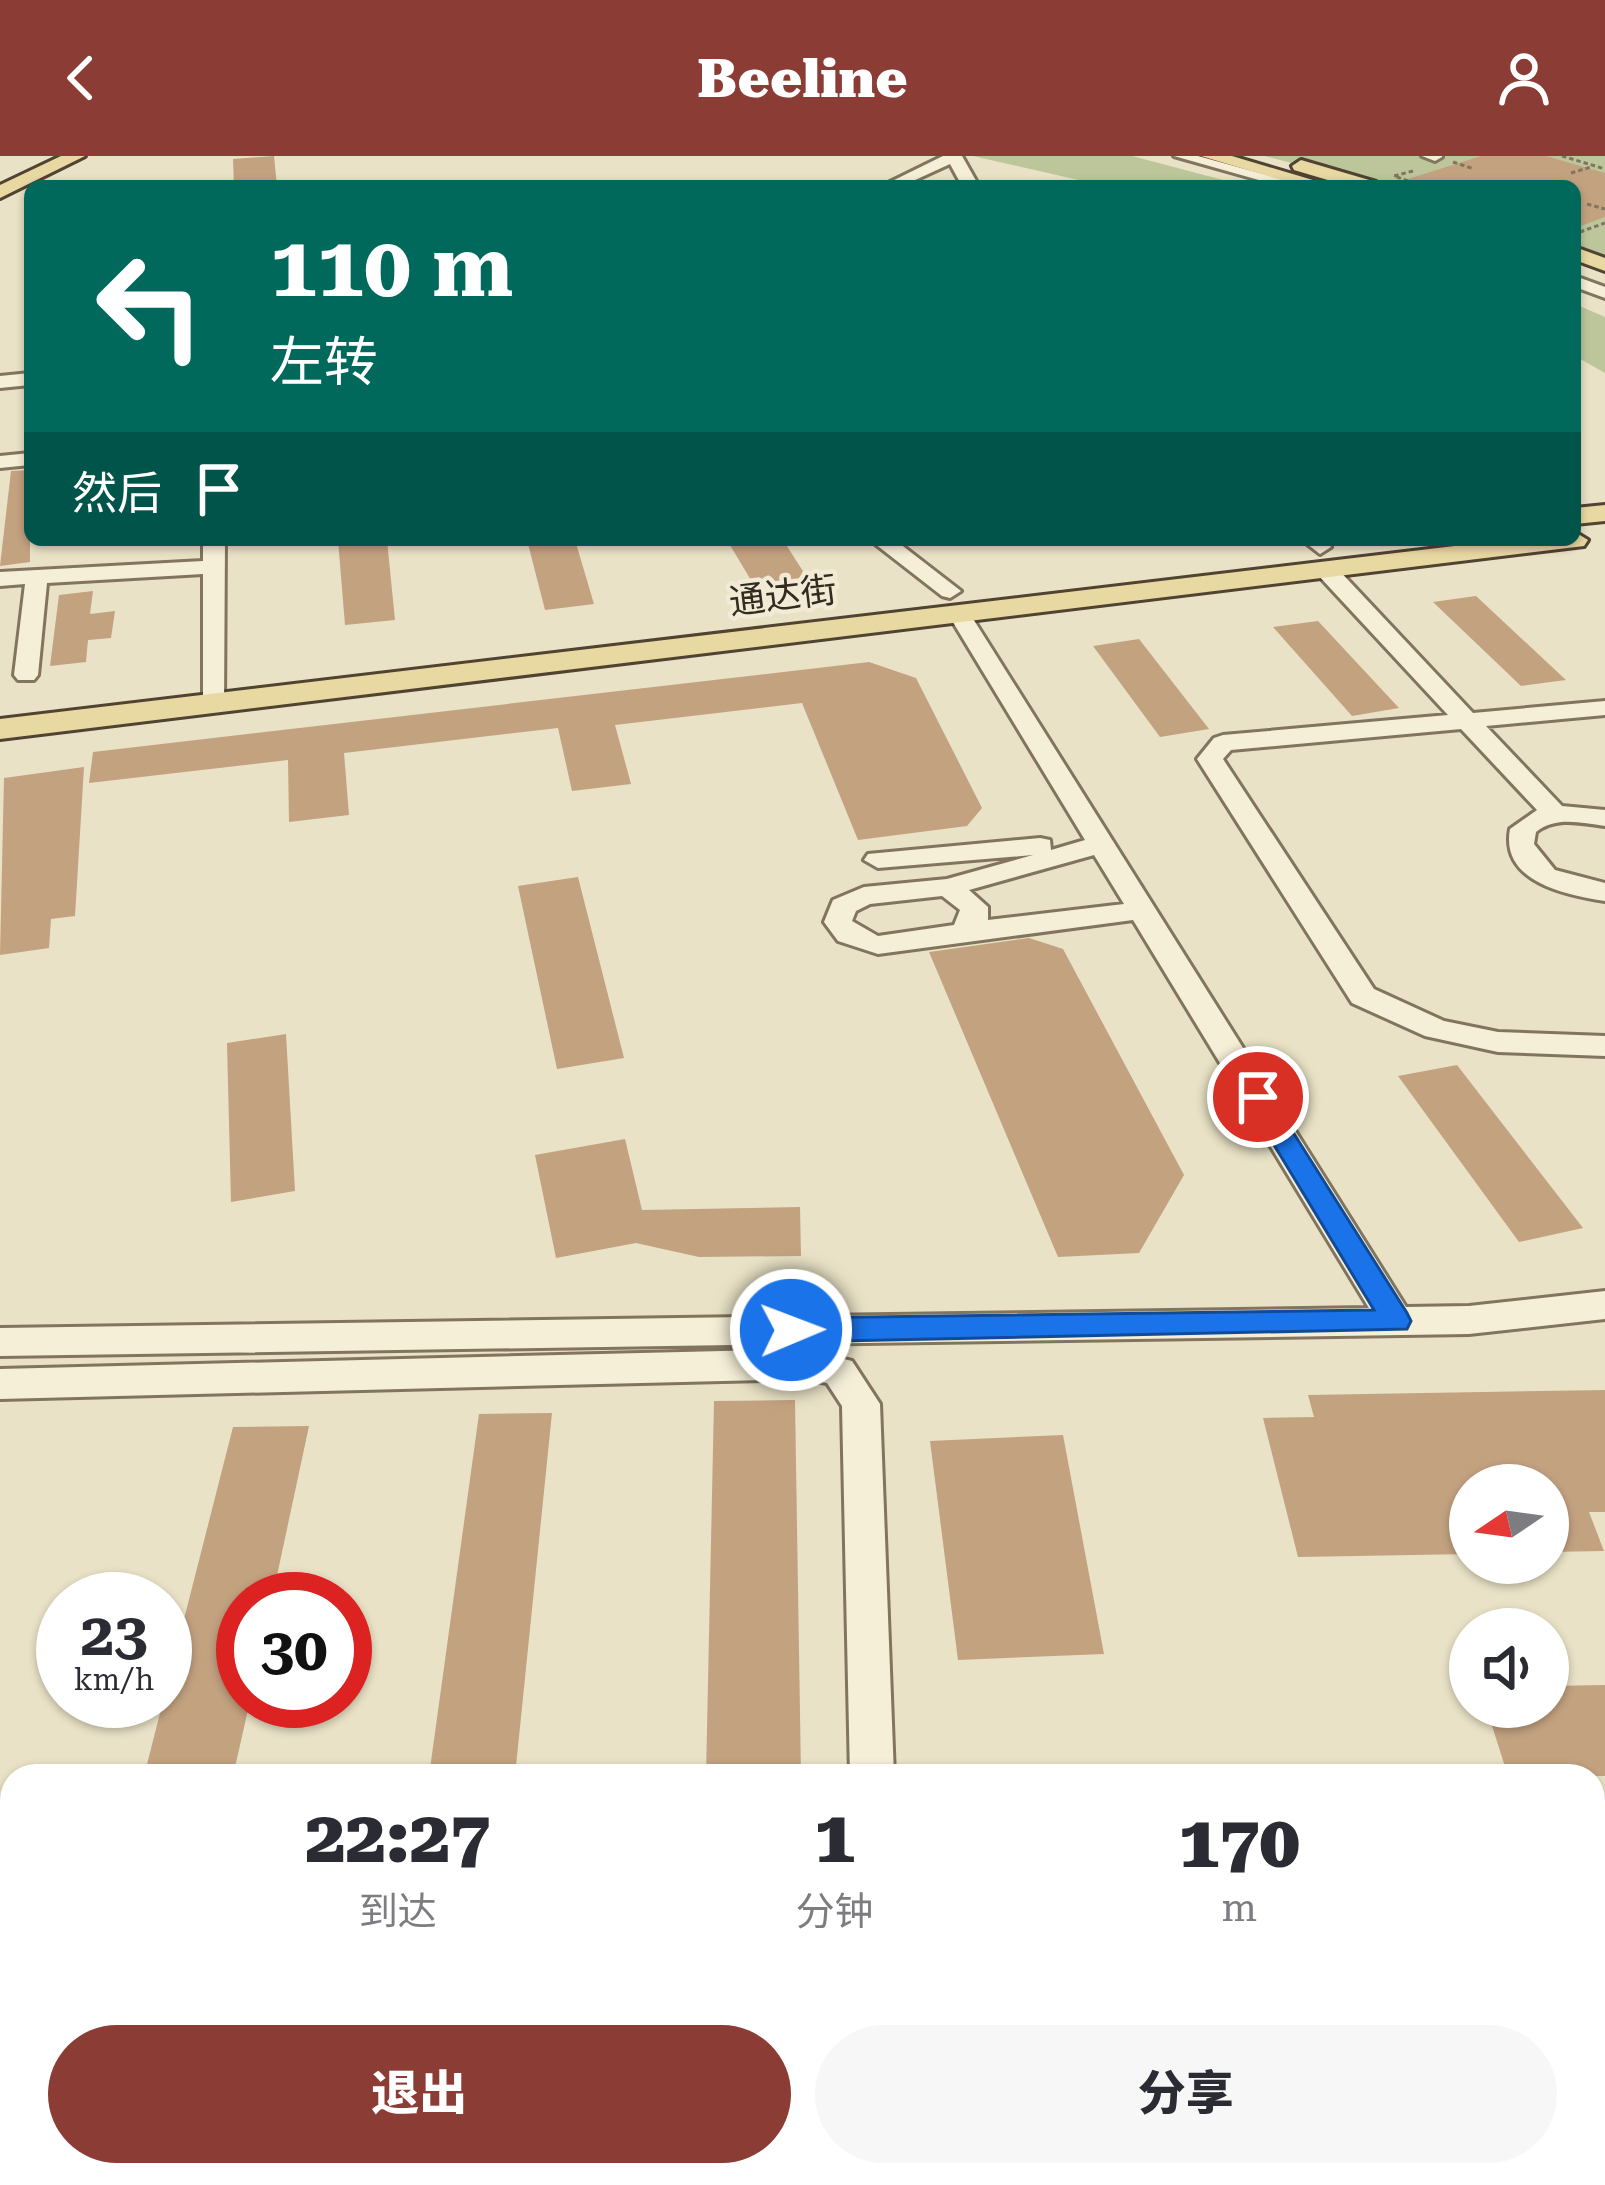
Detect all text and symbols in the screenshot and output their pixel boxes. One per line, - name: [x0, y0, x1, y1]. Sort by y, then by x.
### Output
- icon: back: [48, 45, 114, 111]
- icon: person: [1491, 45, 1557, 111]
- text: Beeline: [697, 47, 908, 110]
- text: 110 m: [270, 218, 513, 316]
- icon: left: [72, 228, 228, 384]
- text: 左转: [270, 331, 378, 394]
- icon: arrive: [186, 456, 252, 522]
- text: 然后: [72, 467, 162, 520]
- street label: 通达街: [727, 569, 839, 623]
- pin: [1207, 1046, 1309, 1148]
- icon: arrive: [1225, 1064, 1291, 1130]
- position arrow: [728, 1267, 854, 1393]
- north arrow: [1449, 1464, 1569, 1584]
- map controls: [1449, 1464, 1569, 1728]
- speed limit sign: 30: [216, 1572, 372, 1728]
- text: 23: [80, 1599, 148, 1670]
- button: sound: [1449, 1608, 1569, 1728]
- text: km/h: [74, 1662, 154, 1697]
- text: 22:27: [305, 1795, 490, 1880]
- text: 1: [814, 1795, 855, 1880]
- text: 170: [1179, 1800, 1300, 1885]
- text: m: [1222, 1885, 1257, 1931]
- text: 到达: [359, 1889, 437, 1935]
- text: 分钟: [796, 1889, 874, 1935]
- button: 退出: [48, 2025, 791, 2163]
- button: 分享: [815, 2025, 1557, 2163]

